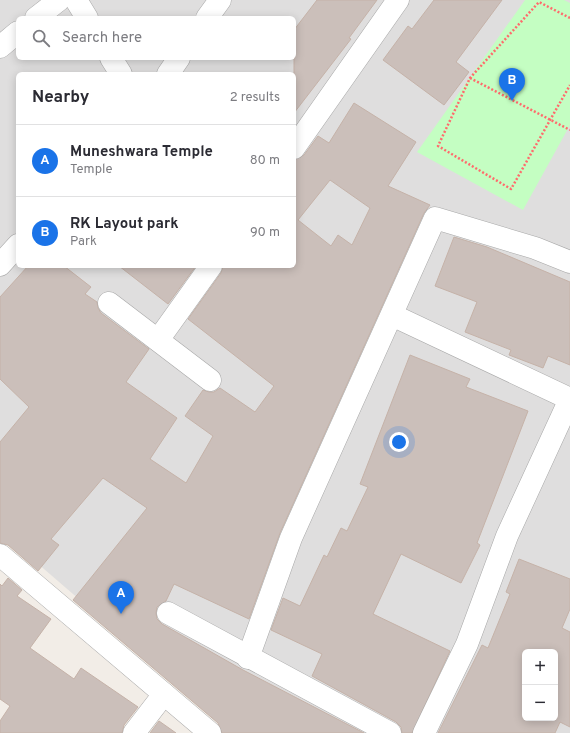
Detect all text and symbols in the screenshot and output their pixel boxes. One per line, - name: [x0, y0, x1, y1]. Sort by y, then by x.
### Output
- search box: [16, 16, 296, 60]
- icon: search: [30, 27, 52, 49]
- text: Search here: [62, 29, 142, 48]
- pin: B: [499, 68, 525, 101]
- text: Nearby: [32, 87, 89, 109]
- text: 2 results: [230, 90, 280, 106]
- text: Muneshwara Temple: [70, 143, 213, 162]
- text: A: [40, 153, 50, 169]
- text: 80 m: [250, 153, 280, 169]
- text: Temple: [70, 162, 112, 178]
- text: RK Layout park: [70, 215, 179, 234]
- text: B: [41, 225, 49, 241]
- text: 90 m: [250, 225, 280, 241]
- text: Park: [70, 234, 97, 250]
- your location: [389, 432, 409, 452]
- pin: A: [108, 581, 134, 614]
- map controls: [522, 649, 558, 721]
- button: +: [522, 649, 558, 685]
- button: −: [522, 685, 558, 721]

